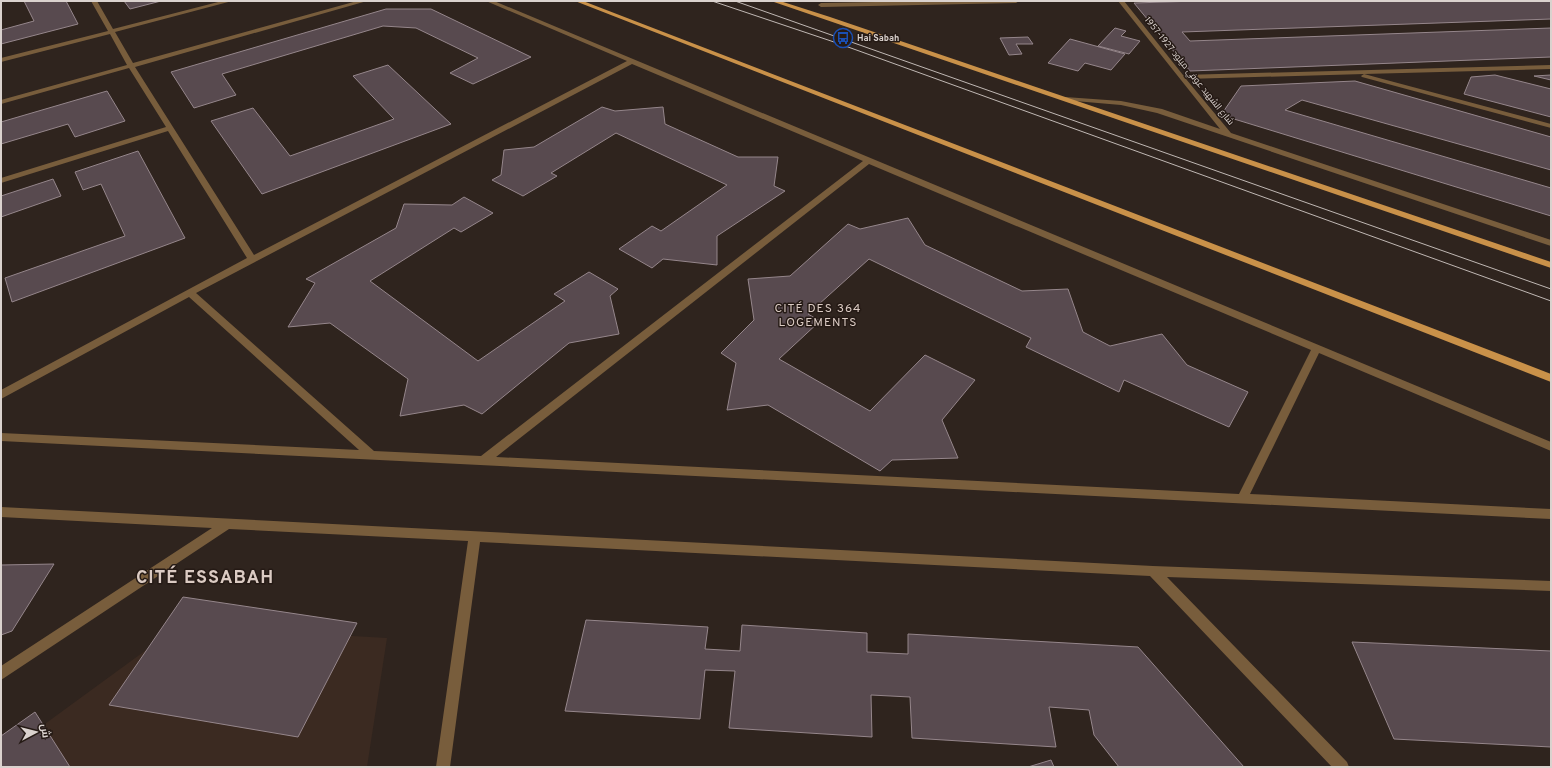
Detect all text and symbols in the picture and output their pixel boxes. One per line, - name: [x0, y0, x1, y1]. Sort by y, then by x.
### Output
- street label: شارع الشهيد عوفي ميلود 1927-1957: [1141, 15, 1236, 128]
- bus stop icon: Hai Sabah: [832, 27, 854, 49]
- place label: Hai Sabah: [857, 33, 899, 44]
- district label: CITÉ DES 364 LOGEMENTS: [774, 301, 862, 331]
- district label: CITÉ ESSABAH: [136, 565, 274, 590]
- north arrow: [16, 712, 56, 752]
- text: ش: [37, 723, 53, 739]

